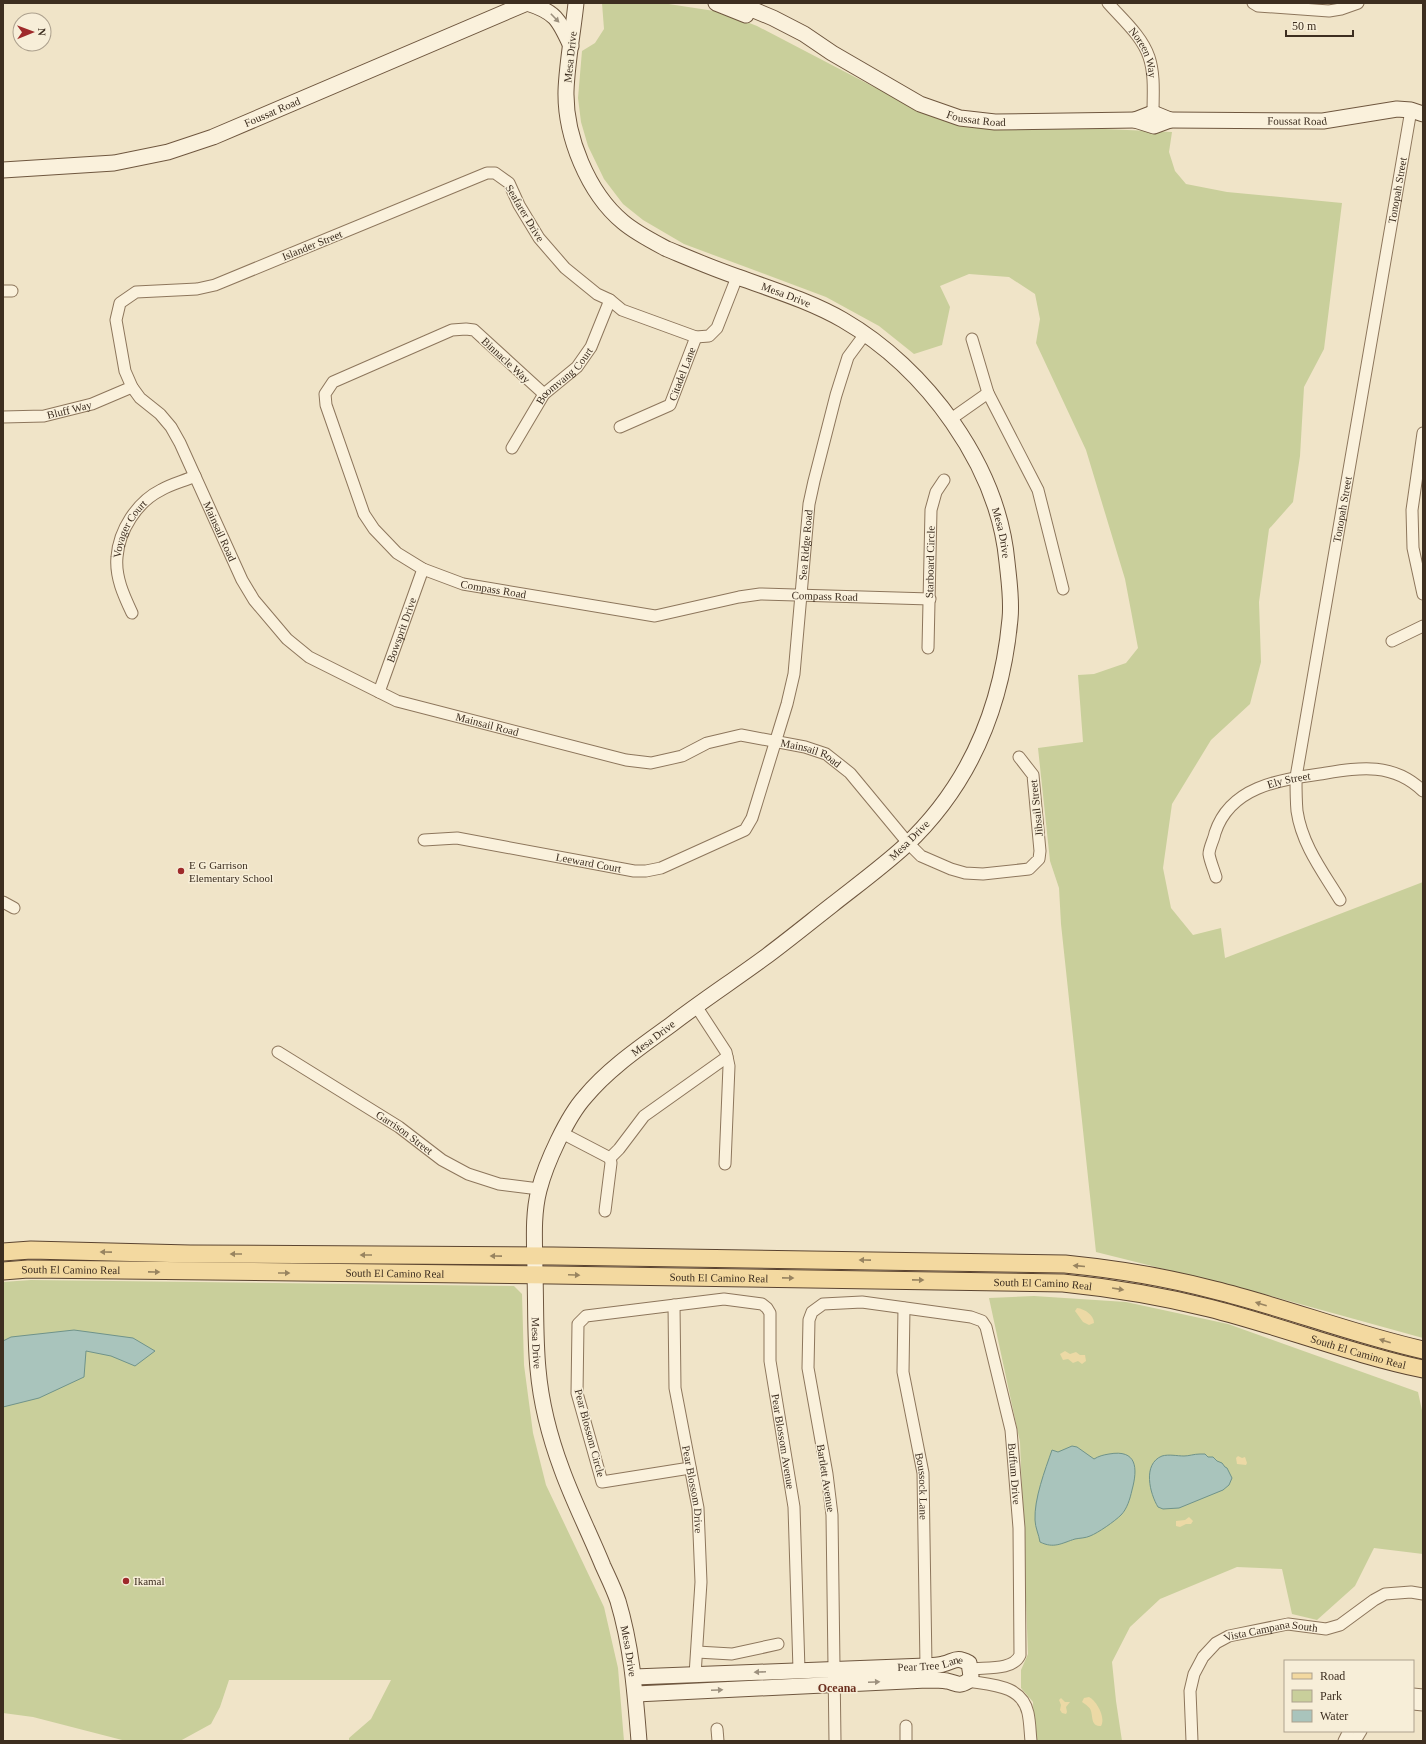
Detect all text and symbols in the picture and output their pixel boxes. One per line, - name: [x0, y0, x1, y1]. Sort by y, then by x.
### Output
- north arrow: [12, 12, 52, 52]
- scale bar: [1286, 12, 1353, 38]
- one-way arrow: [550, 13, 560, 23]
- text: 50 m: [1292, 19, 1317, 33]
- street label: Noreen Way: [1127, 25, 1159, 79]
- text: N: [36, 28, 48, 36]
- street label: Mesa Drive: [561, 31, 579, 83]
- street label: Foussat Road: [242, 94, 302, 129]
- street label: Foussat Road: [945, 108, 1006, 128]
- street label: Foussat Road: [1267, 114, 1328, 127]
- street label: Tonopah Street: [1386, 156, 1409, 224]
- street label: Seafarer Drive: [503, 182, 547, 244]
- street label: Islander Street: [280, 227, 344, 263]
- street label: Mesa Drive: [760, 280, 813, 309]
- street label: Binnacle Way: [479, 335, 533, 386]
- street label: Boomvang Court: [533, 345, 595, 406]
- street label: Citadel Lane: [666, 345, 698, 402]
- street label: Bluff Way: [46, 398, 93, 421]
- street label: Tonopah Street: [1331, 476, 1354, 544]
- street label: Voyager Court: [111, 497, 149, 559]
- street label: Mainsail Road: [201, 499, 239, 564]
- street label: Mesa Drive: [990, 506, 1013, 559]
- street label: Sea Ridge Road: [796, 509, 815, 581]
- street label: Starboard Circle: [923, 526, 937, 598]
- street label: Compass Road: [460, 578, 528, 601]
- street label: Compass Road: [791, 589, 859, 603]
- street label: Bowsprit Drive: [384, 596, 418, 664]
- street label: Mainsail Road: [455, 710, 521, 738]
- street label: Mainsail Road: [780, 737, 844, 770]
- street label: Ely Street: [1266, 769, 1311, 790]
- street label: Jibsail Street: [1027, 779, 1045, 837]
- street label: Mesa Drive: [887, 817, 932, 862]
- street label: Leeward Court: [555, 851, 622, 875]
- place label: E G Garrison Elementary School: [189, 859, 273, 884]
- marker: E G Garrison Elementary School: [176, 866, 186, 876]
- street label: Mesa Drive: [629, 1018, 677, 1058]
- street label: Garrison Street: [374, 1108, 435, 1157]
- one-way arrow: [99, 1249, 112, 1255]
- one-way arrow: [229, 1251, 242, 1257]
- one-way arrow: [359, 1252, 372, 1258]
- one-way arrow: [489, 1253, 502, 1259]
- one-way arrow: [858, 1257, 871, 1263]
- one-way arrow: [1073, 1262, 1085, 1269]
- street label: South El Camino Real: [21, 1263, 120, 1276]
- street label: South El Camino Real: [345, 1267, 444, 1280]
- one-way arrow: [148, 1269, 161, 1275]
- one-way arrow: [278, 1270, 291, 1276]
- street label: South El Camino Real: [669, 1271, 768, 1284]
- one-way arrow: [568, 1272, 580, 1279]
- one-way arrow: [782, 1275, 795, 1281]
- street label: South El Camino Real: [993, 1276, 1093, 1292]
- one-way arrow: [912, 1277, 925, 1283]
- one-way arrow: [1112, 1286, 1124, 1292]
- one-way arrow: [1254, 1301, 1266, 1307]
- street label: Mesa Drive: [530, 1317, 544, 1370]
- street label: South El Camino Real: [1309, 1332, 1407, 1371]
- one-way arrow: [1379, 1338, 1391, 1344]
- street label: Pear Blossom Circle: [573, 1388, 608, 1478]
- street label: Pear Blossom Avenue: [769, 1393, 797, 1490]
- street label: Buffum Drive: [1006, 1442, 1023, 1505]
- street label: Bartlett Avenue: [815, 1443, 837, 1513]
- street label: Pear Blossom Drive: [680, 1444, 705, 1533]
- street label: Boussock Lane: [913, 1451, 930, 1520]
- place label: Ikamal: [134, 1575, 165, 1587]
- marker: Ikamal: [121, 1576, 131, 1586]
- street label: Vista Campana South: [1221, 1618, 1319, 1644]
- street label: Mesa Drive: [619, 1625, 639, 1678]
- street label: Pear Tree Lane: [897, 1653, 964, 1673]
- legend: [1284, 1660, 1414, 1732]
- one-way arrow: [753, 1669, 766, 1675]
- text: Road: [1320, 1669, 1345, 1683]
- one-way arrow: [868, 1679, 880, 1686]
- district label: Oceana: [818, 1681, 856, 1695]
- one-way arrow: [711, 1686, 723, 1693]
- text: Park: [1320, 1689, 1342, 1703]
- text: Water: [1320, 1709, 1348, 1723]

